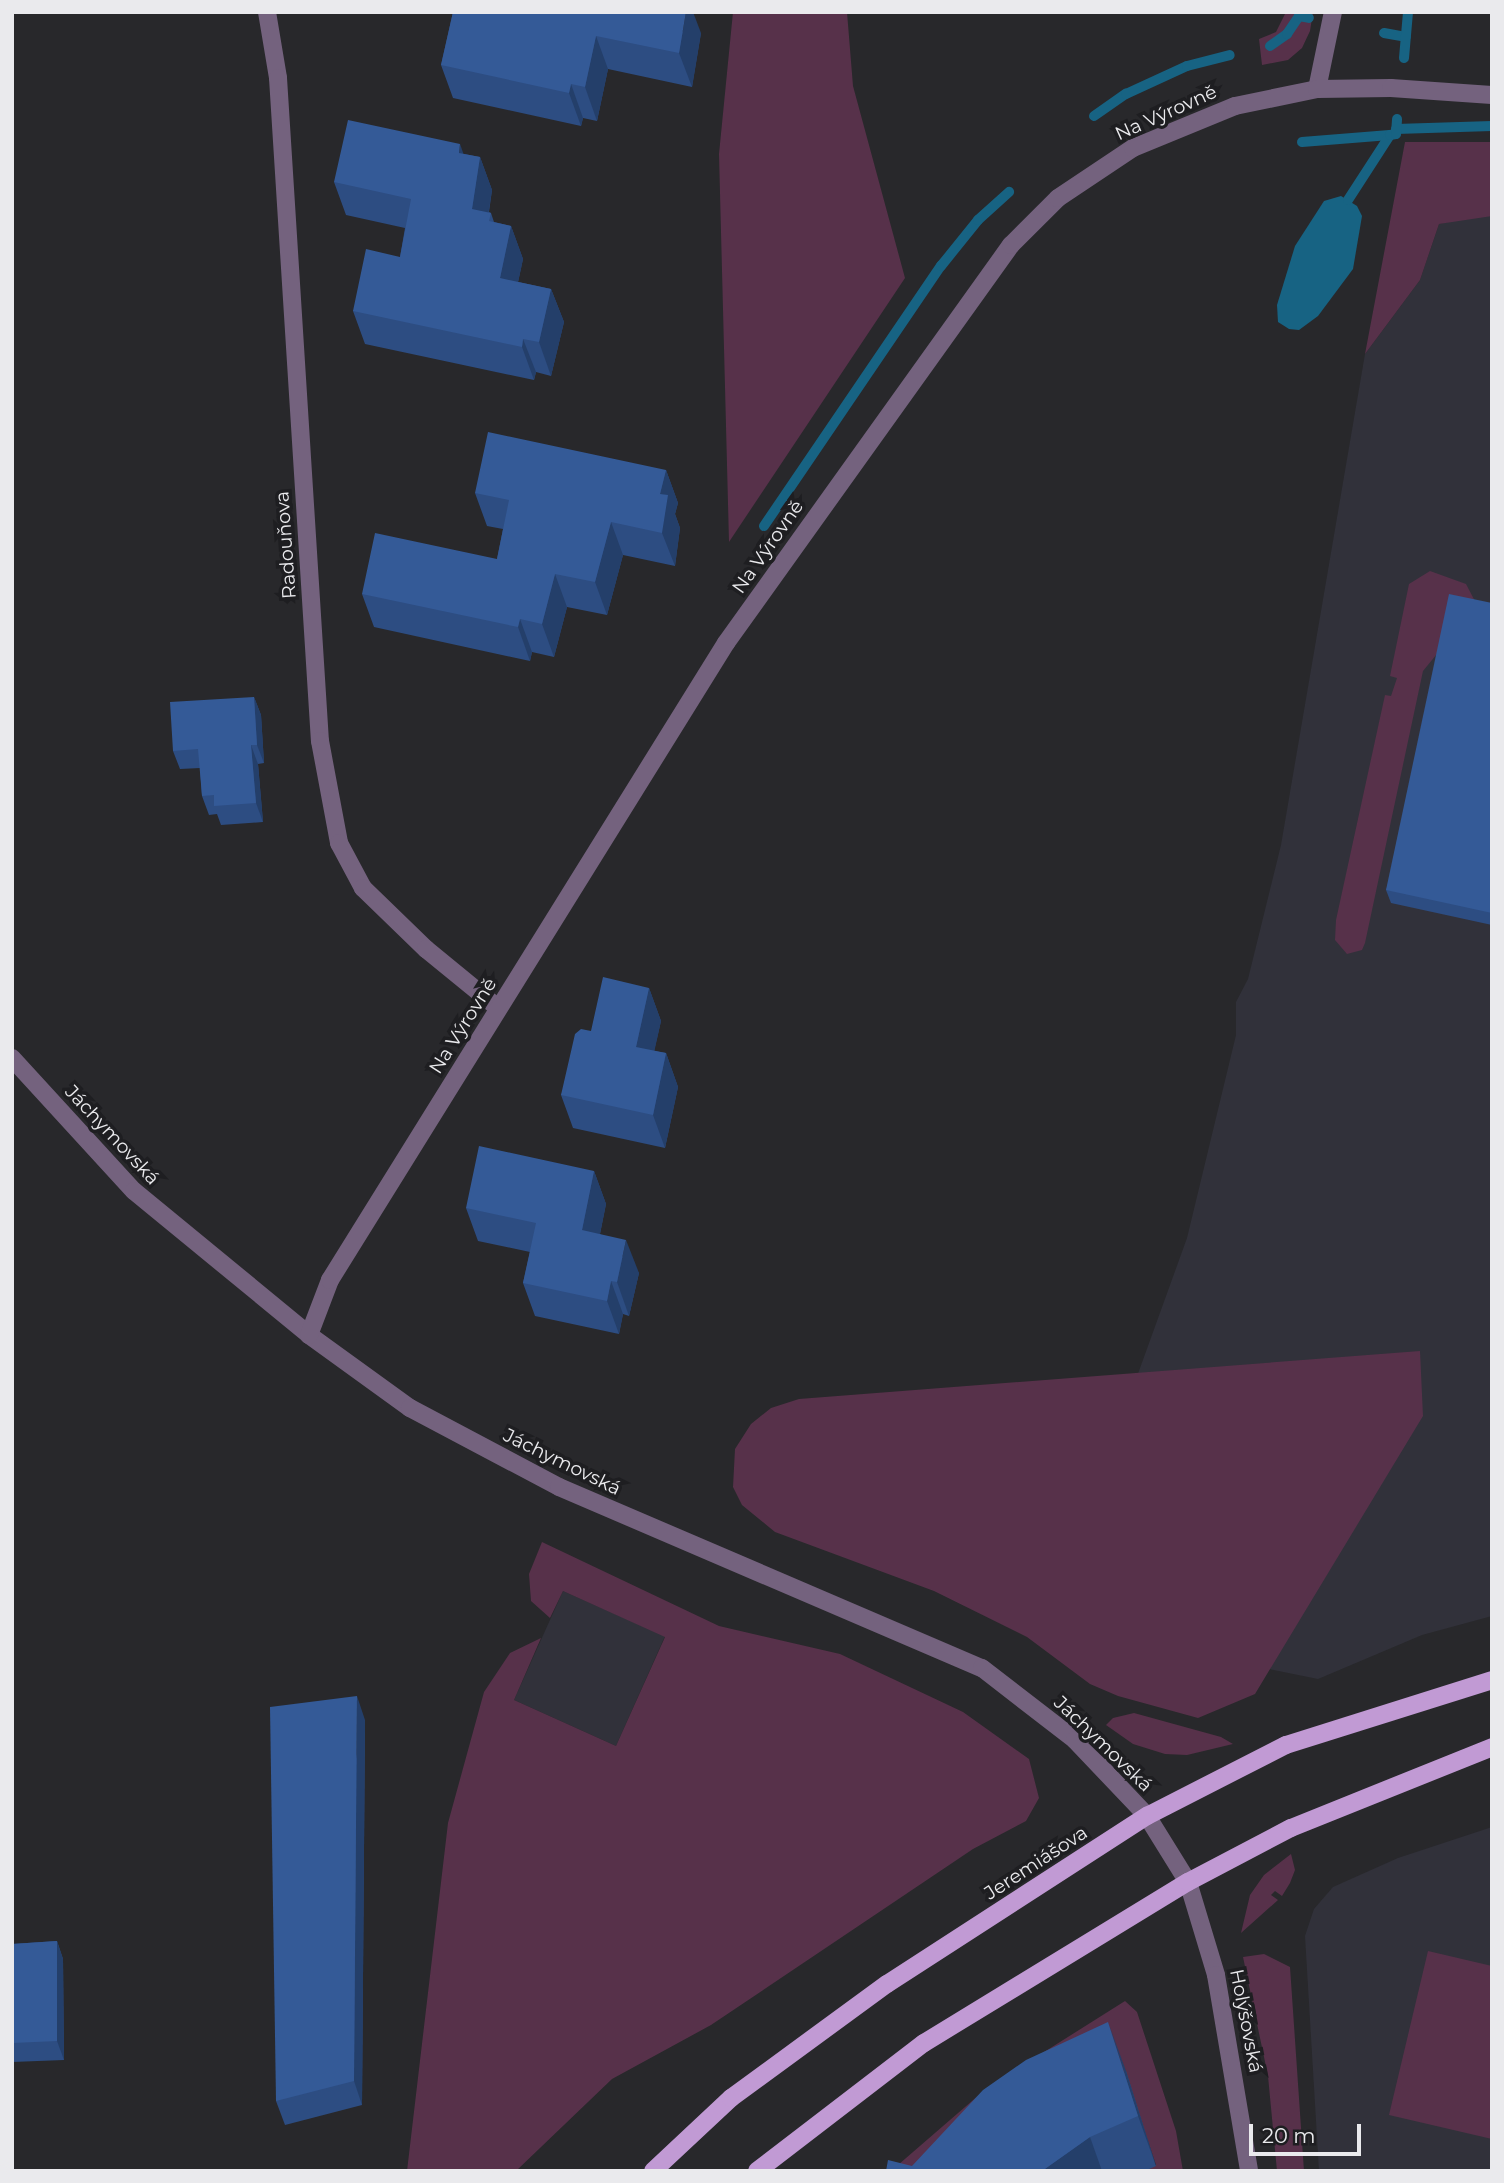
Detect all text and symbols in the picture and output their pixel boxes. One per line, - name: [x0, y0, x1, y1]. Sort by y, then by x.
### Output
- street label: Na Výrovně: [1112, 80, 1220, 146]
- street label: Radouňova: [271, 490, 301, 600]
- street label: Na Výrovně: [727, 496, 809, 598]
- street label: Na Výrovně: [424, 974, 502, 1078]
- street label: Jáchymovská: [60, 1081, 164, 1189]
- street label: Jáchymovská: [500, 1424, 624, 1500]
- street label: Jáchymovská: [1049, 1691, 1157, 1797]
- street label: Jeremiášova: [980, 1821, 1092, 1905]
- street label: Holýšovská: [1225, 1967, 1267, 2075]
- scale bar: [1252, 2110, 1364, 2154]
- text: 20 m: [1262, 2123, 1316, 2148]

